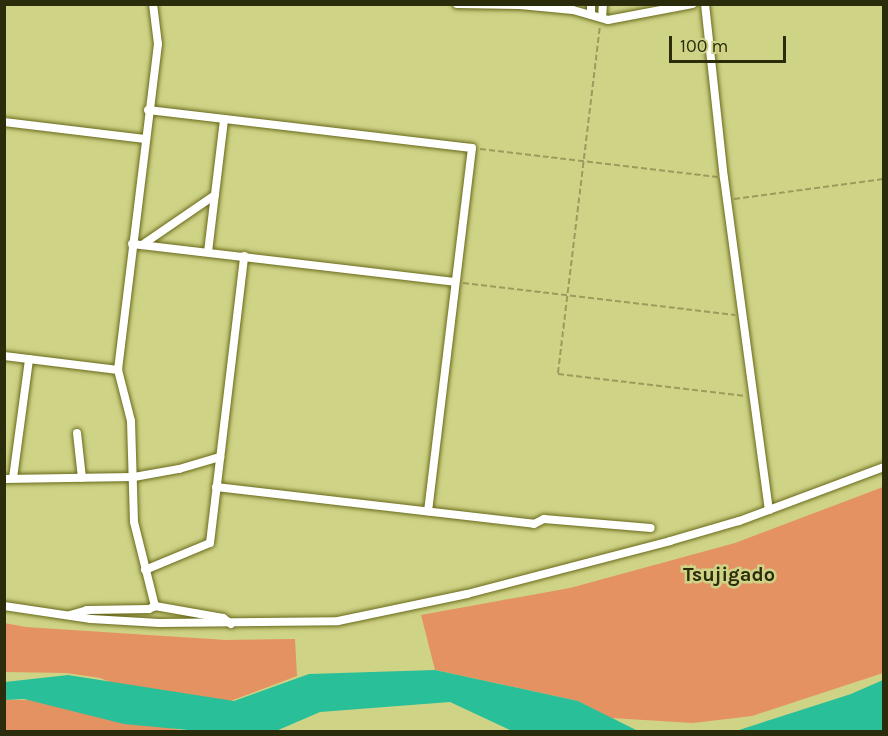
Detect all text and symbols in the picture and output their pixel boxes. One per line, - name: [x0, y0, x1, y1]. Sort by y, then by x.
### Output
- scale bar: [672, 24, 789, 62]
- text: 100 m: [680, 35, 728, 57]
- district label: Tsujigado: [683, 562, 775, 586]

